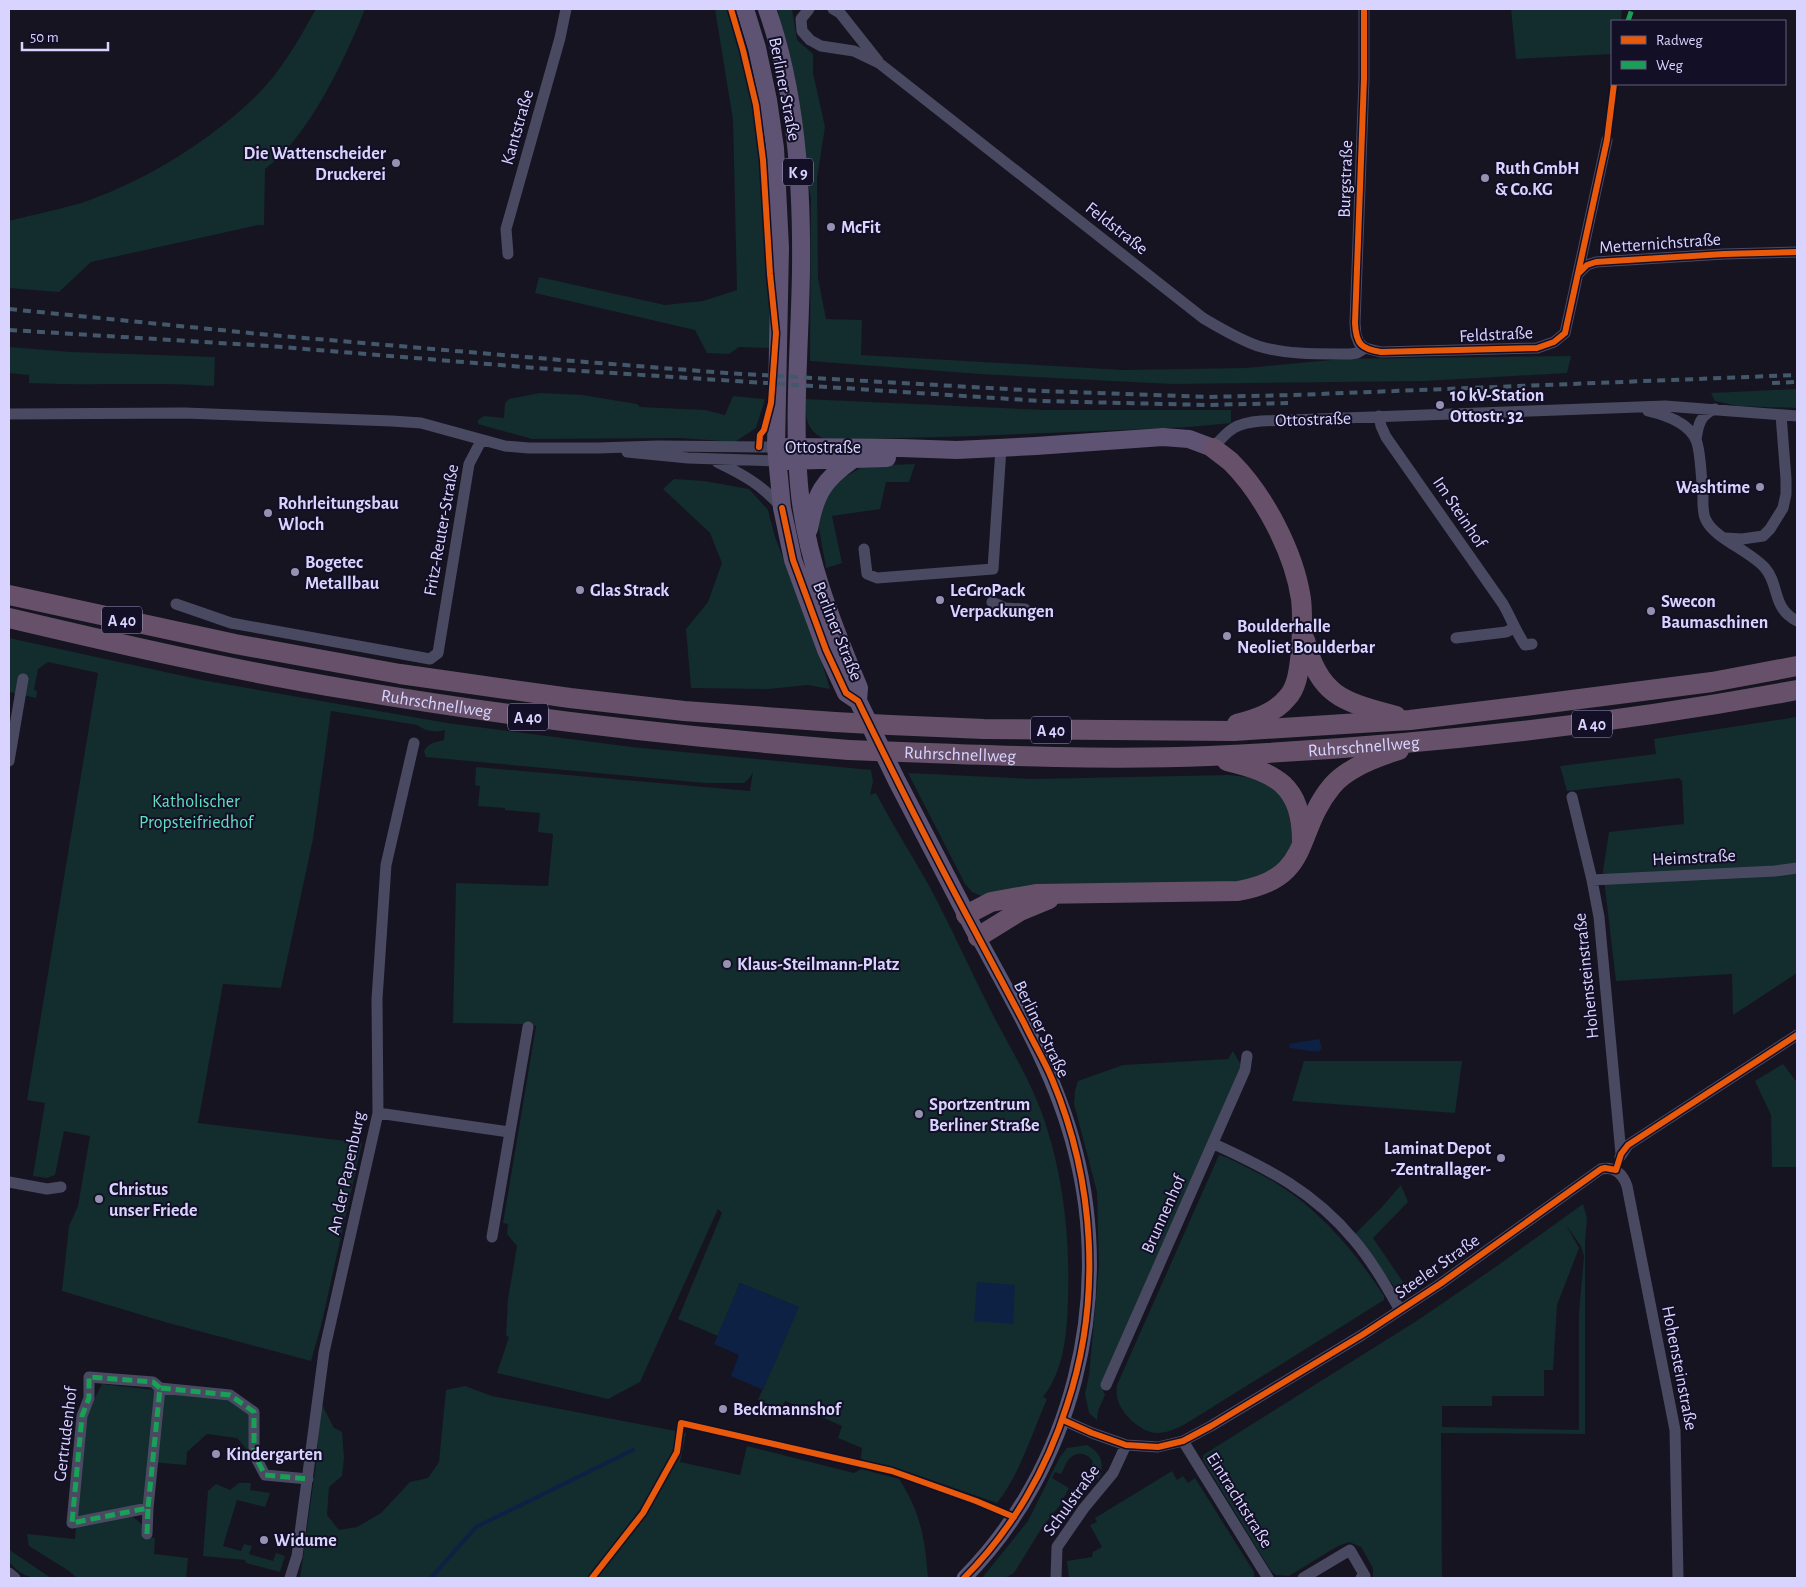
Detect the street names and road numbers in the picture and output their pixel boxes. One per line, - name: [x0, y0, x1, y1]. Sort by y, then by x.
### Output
- street label: Berliner Straße: [765, 36, 803, 143]
- street label: Kantstraße: [499, 88, 537, 167]
- street label: Burgstraße: [1336, 140, 1356, 218]
- road number: K 9: [783, 158, 813, 186]
- street label: Feldstraße: [1082, 199, 1151, 259]
- street label: Metternichstraße: [1599, 231, 1722, 257]
- street label: Feldstraße: [1459, 324, 1533, 346]
- street label: Ottostraße: [1275, 410, 1351, 430]
- street label: Ottostraße: [785, 439, 861, 457]
- street label: Fritz-Reuter-Straße: [422, 463, 462, 597]
- street label: Im Steinhof: [1429, 474, 1490, 553]
- street label: Berliner Straße: [809, 579, 865, 684]
- road number: A 40: [102, 606, 142, 634]
- street label: Ruhrschnellweg: [379, 687, 493, 722]
- road number: A 40: [508, 704, 548, 730]
- road number: A 40: [1572, 711, 1612, 738]
- road number: A 40: [1031, 716, 1071, 744]
- street label: Ruhrschnellweg: [1307, 734, 1420, 760]
- street label: Ruhrschnellweg: [904, 744, 1016, 766]
- street label: Heimstraße: [1652, 847, 1736, 869]
- street label: Hohensteinstraße: [1571, 912, 1603, 1040]
- street label: Berliner Straße: [1010, 978, 1072, 1081]
- street label: An der Papenburg: [325, 1110, 369, 1237]
- street label: Brunnenhof: [1139, 1171, 1190, 1256]
- street label: Steeler Straße: [1392, 1231, 1483, 1302]
- street label: Hohensteinstraße: [1658, 1304, 1700, 1432]
- street label: Gertrudenhof: [51, 1384, 81, 1483]
- street label: Eintrachtstraße: [1203, 1450, 1276, 1551]
- street label: Schulstraße: [1040, 1462, 1103, 1539]

